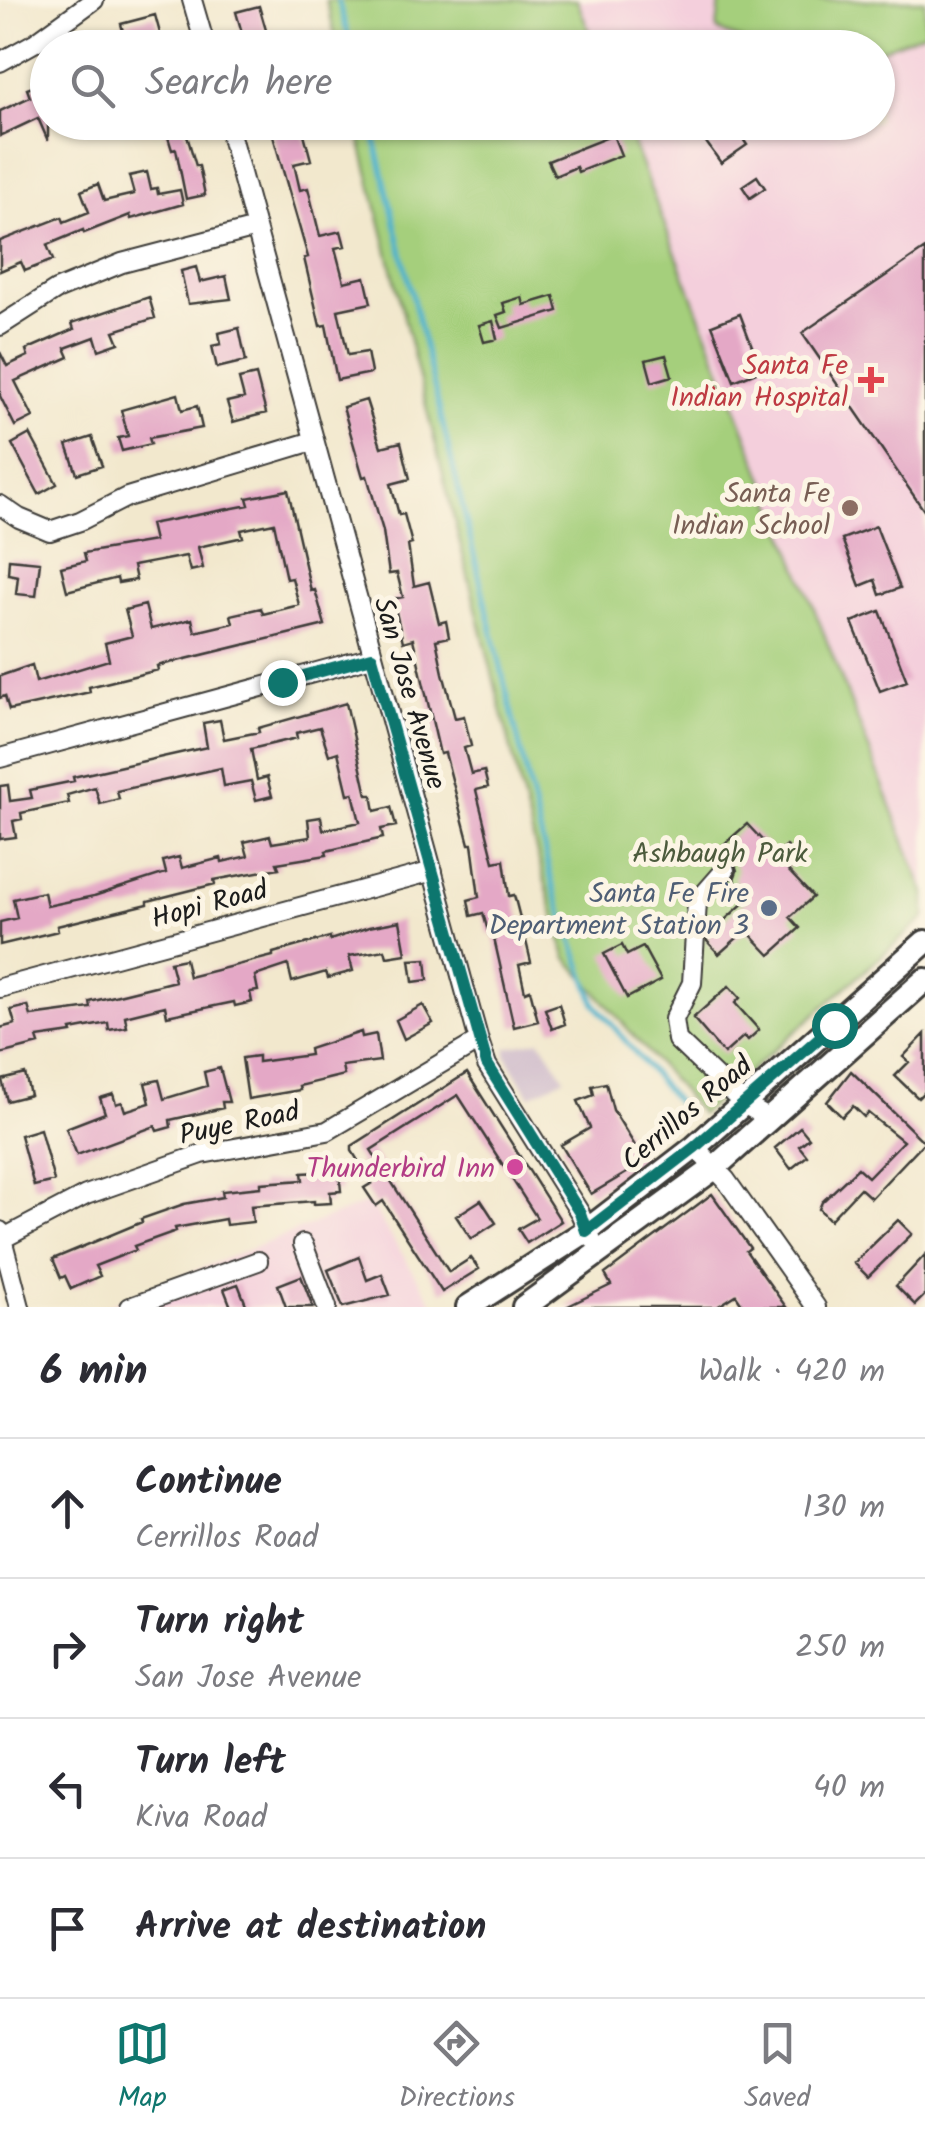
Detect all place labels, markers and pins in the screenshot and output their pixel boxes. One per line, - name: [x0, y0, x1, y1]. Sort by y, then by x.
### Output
- place label: Santa Fe Indian Hospital: [670, 344, 848, 421]
- marker: Santa Fe Indian Hospital: [858, 367, 884, 393]
- place label: Santa Fe Indian School: [672, 472, 830, 549]
- marker: Santa Fe Indian School: [839, 497, 861, 519]
- place label: Santa Fe Fire Department Station 3: [489, 872, 749, 949]
- marker: Santa Fe Fire Department Station 3: [758, 897, 780, 919]
- place label: Thunderbird Inn: [306, 1147, 495, 1192]
- marker: Thunderbird Inn: [504, 1156, 526, 1178]

